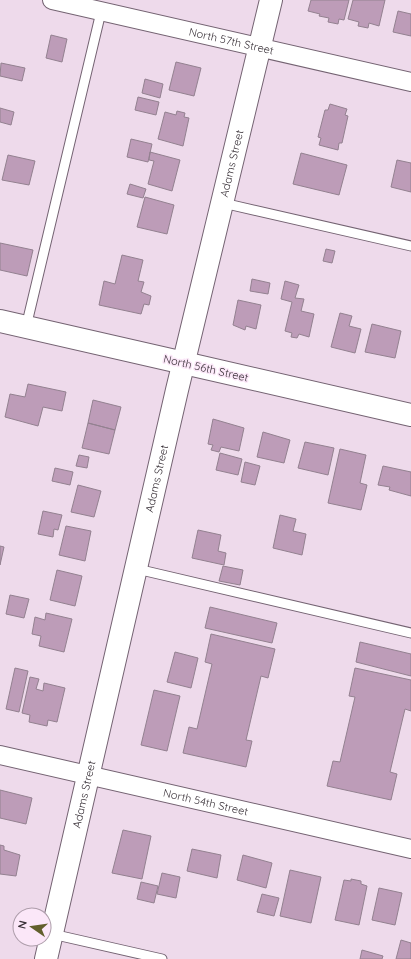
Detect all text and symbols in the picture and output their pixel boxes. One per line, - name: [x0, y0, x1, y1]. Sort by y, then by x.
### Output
- street label: North 57th Street: [188, 24, 275, 58]
- street label: Adams Street: [217, 128, 247, 198]
- street label: North 56th Street: [162, 351, 250, 385]
- street label: Adams Street: [142, 443, 171, 514]
- street label: Adams Street: [69, 759, 99, 829]
- street label: North 54th Street: [162, 786, 250, 819]
- north arrow: [12, 907, 52, 947]
- text: N: [15, 919, 30, 930]

